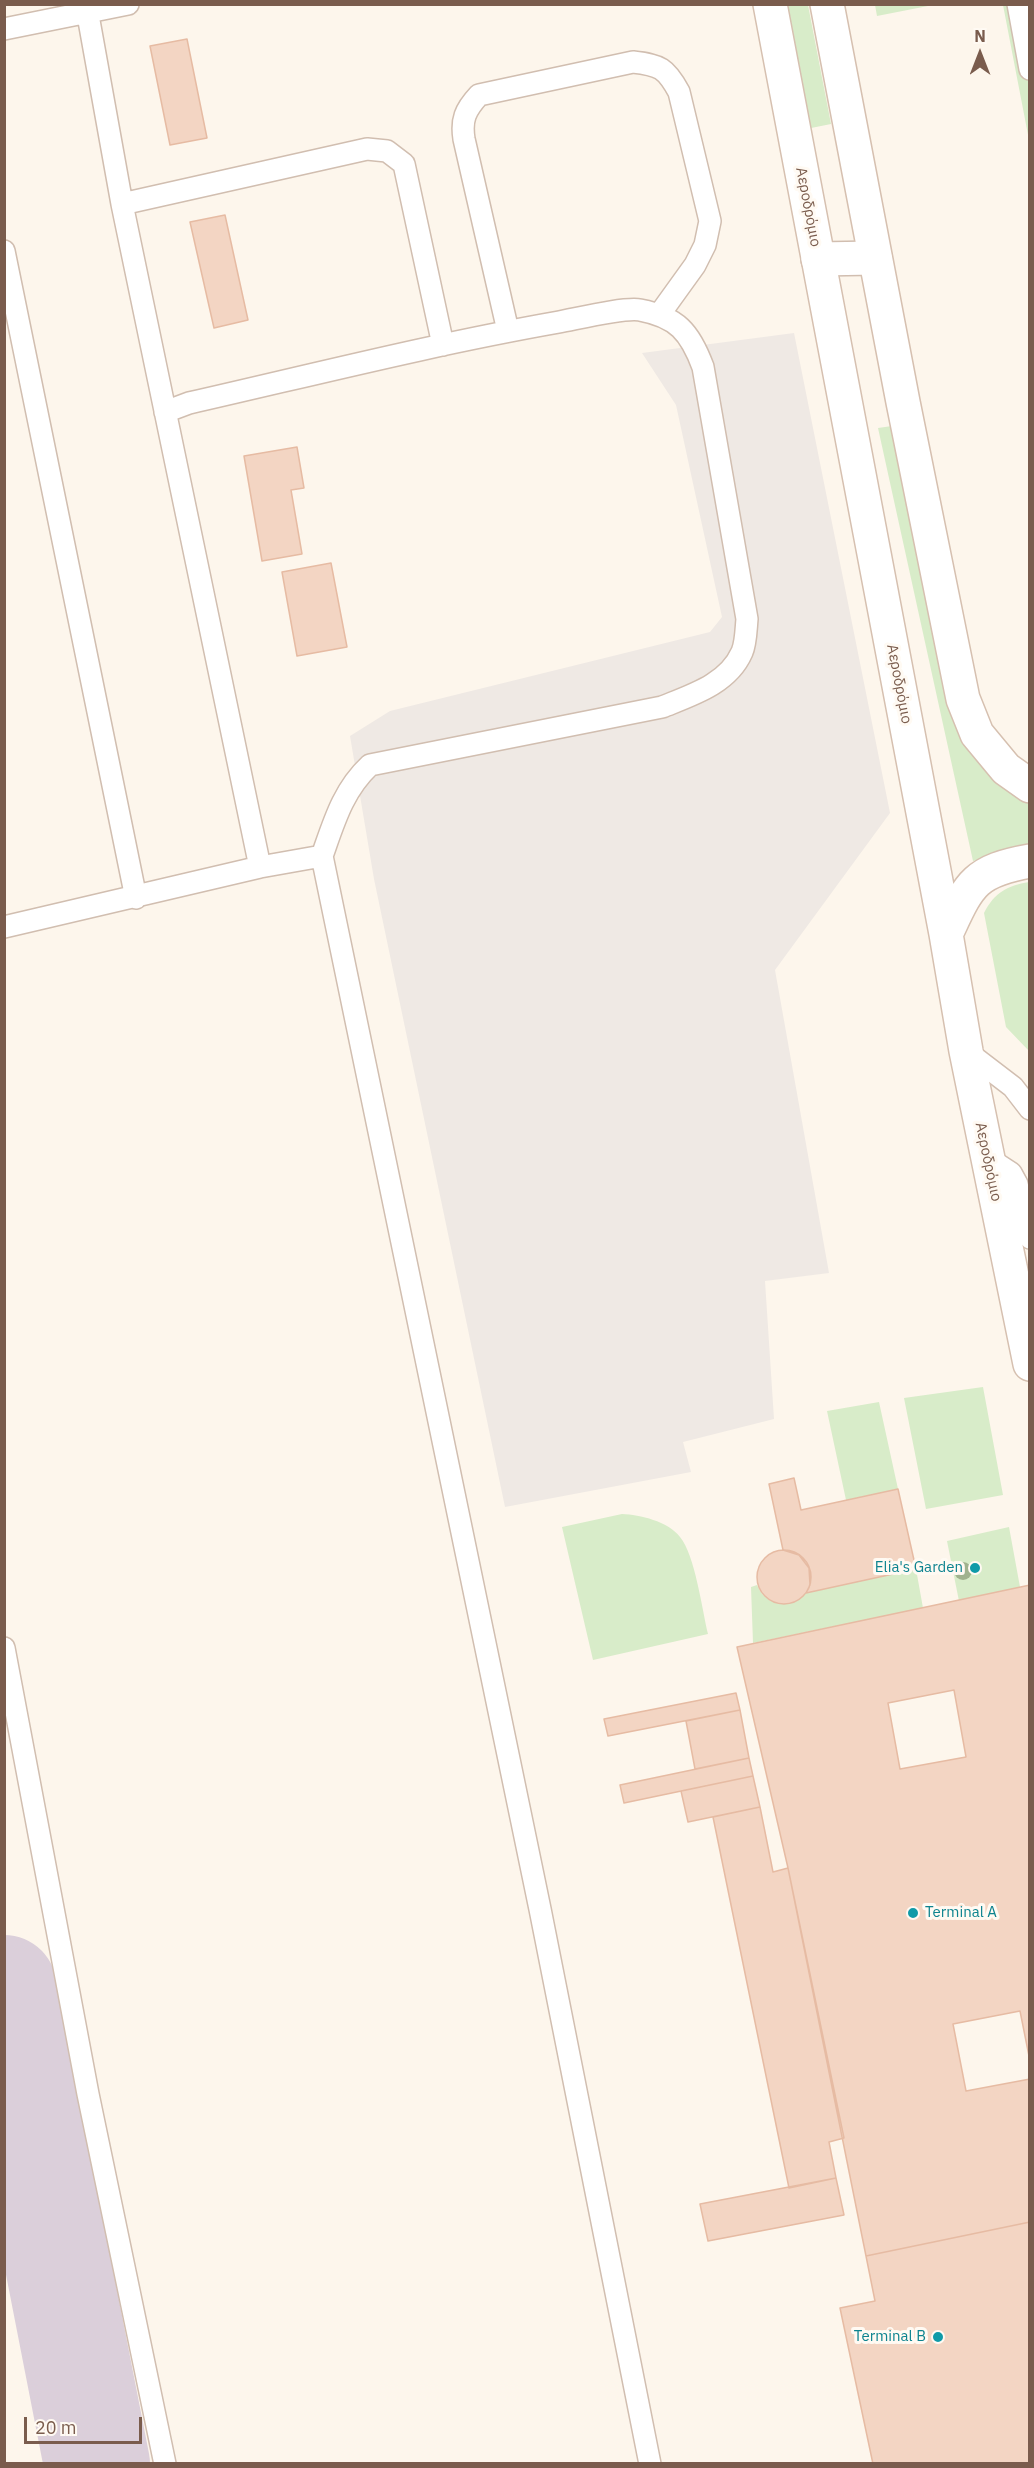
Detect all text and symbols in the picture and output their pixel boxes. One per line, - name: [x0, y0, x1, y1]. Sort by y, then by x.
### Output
- north arrow: [950, 24, 1010, 84]
- text: N: [974, 26, 986, 46]
- street label: Αεροδρόμιο: [791, 166, 825, 248]
- street label: Αεροδρόμιο: [882, 643, 916, 725]
- street label: Αεροδρόμιο: [971, 1121, 1005, 1203]
- place label: Elia's Garden: [875, 1559, 963, 1577]
- marker: Elia's Garden: [968, 1561, 982, 1575]
- place label: Terminal A: [925, 1904, 997, 1922]
- marker: Terminal A: [906, 1906, 920, 1920]
- place label: Terminal B: [854, 2328, 926, 2346]
- marker: Terminal B: [931, 2330, 945, 2344]
- scale bar: [27, 2405, 146, 2443]
- text: 20 m: [35, 2416, 77, 2439]

